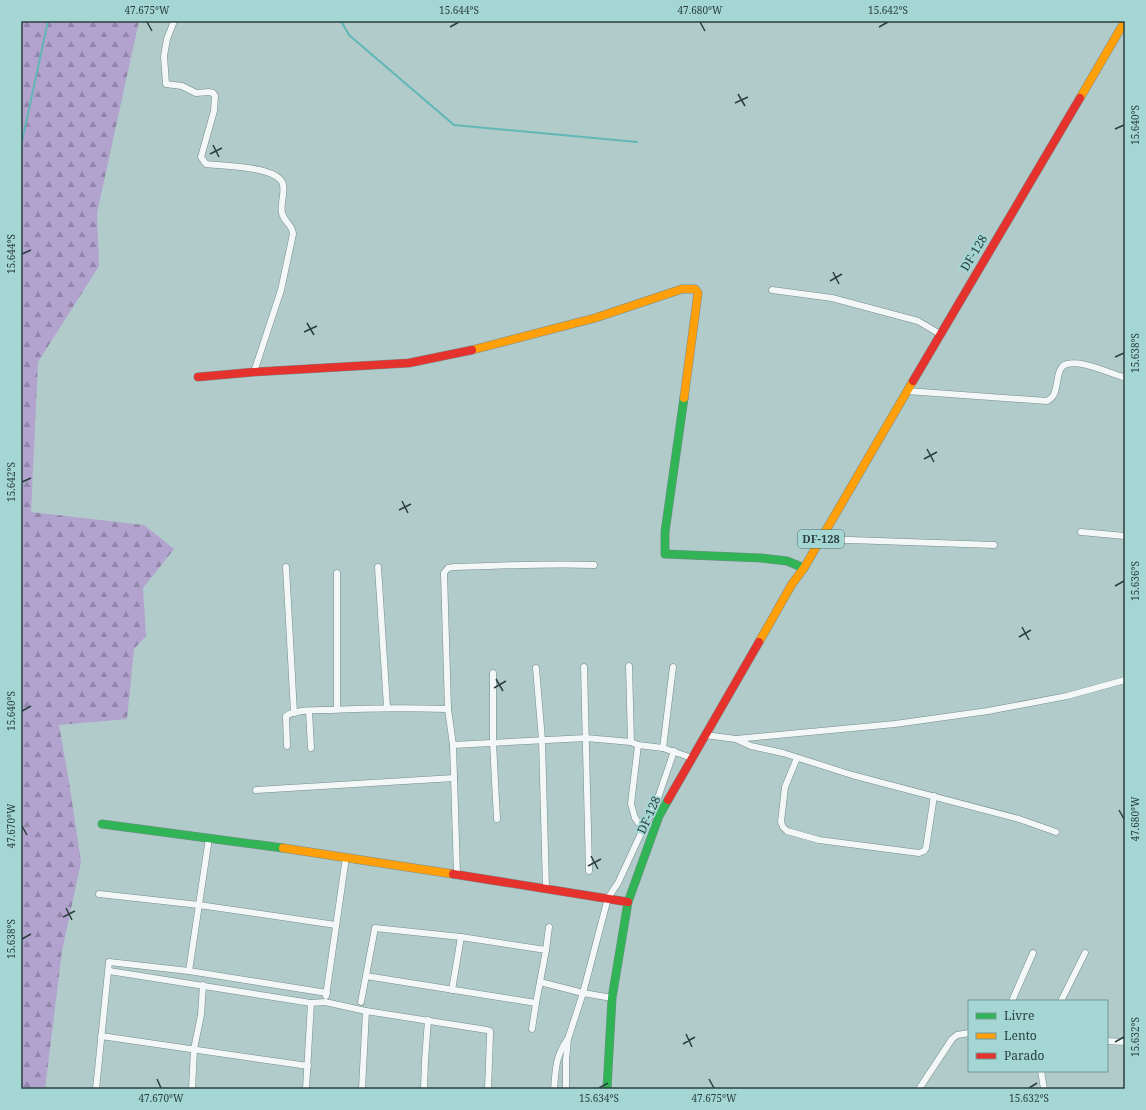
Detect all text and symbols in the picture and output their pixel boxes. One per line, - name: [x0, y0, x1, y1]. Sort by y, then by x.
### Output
- text: 47.675°W: [125, 3, 170, 17]
- text: 15.644°S: [439, 3, 479, 17]
- text: 47.680°W: [678, 3, 723, 17]
- text: 15.642°S: [868, 3, 908, 17]
- text: 15.640°S: [1128, 105, 1142, 145]
- street label: DF-128: [956, 231, 991, 274]
- text: 15.644°S: [4, 234, 18, 274]
- text: 15.638°S: [1128, 333, 1142, 373]
- text: 15.642°S: [4, 462, 18, 502]
- road number: DF-128: [798, 530, 844, 548]
- text: 15.636°S: [1128, 561, 1142, 601]
- text: 15.640°S: [4, 691, 18, 731]
- street label: DF-128: [633, 793, 664, 836]
- text: 47.680°W: [1128, 796, 1142, 841]
- text: 47.670°W: [4, 803, 18, 848]
- text: 15.638°S: [4, 919, 18, 959]
- legend: [968, 1000, 1108, 1072]
- text: Livre: [1004, 1007, 1034, 1024]
- text: 15.632°S: [1128, 1017, 1142, 1057]
- text: Lento: [1004, 1027, 1037, 1044]
- text: Parado: [1004, 1047, 1045, 1064]
- text: 47.670°W: [139, 1091, 184, 1105]
- text: 15.634°S: [579, 1091, 619, 1105]
- text: 47.675°W: [692, 1091, 737, 1105]
- text: 15.632°S: [1009, 1091, 1049, 1105]

